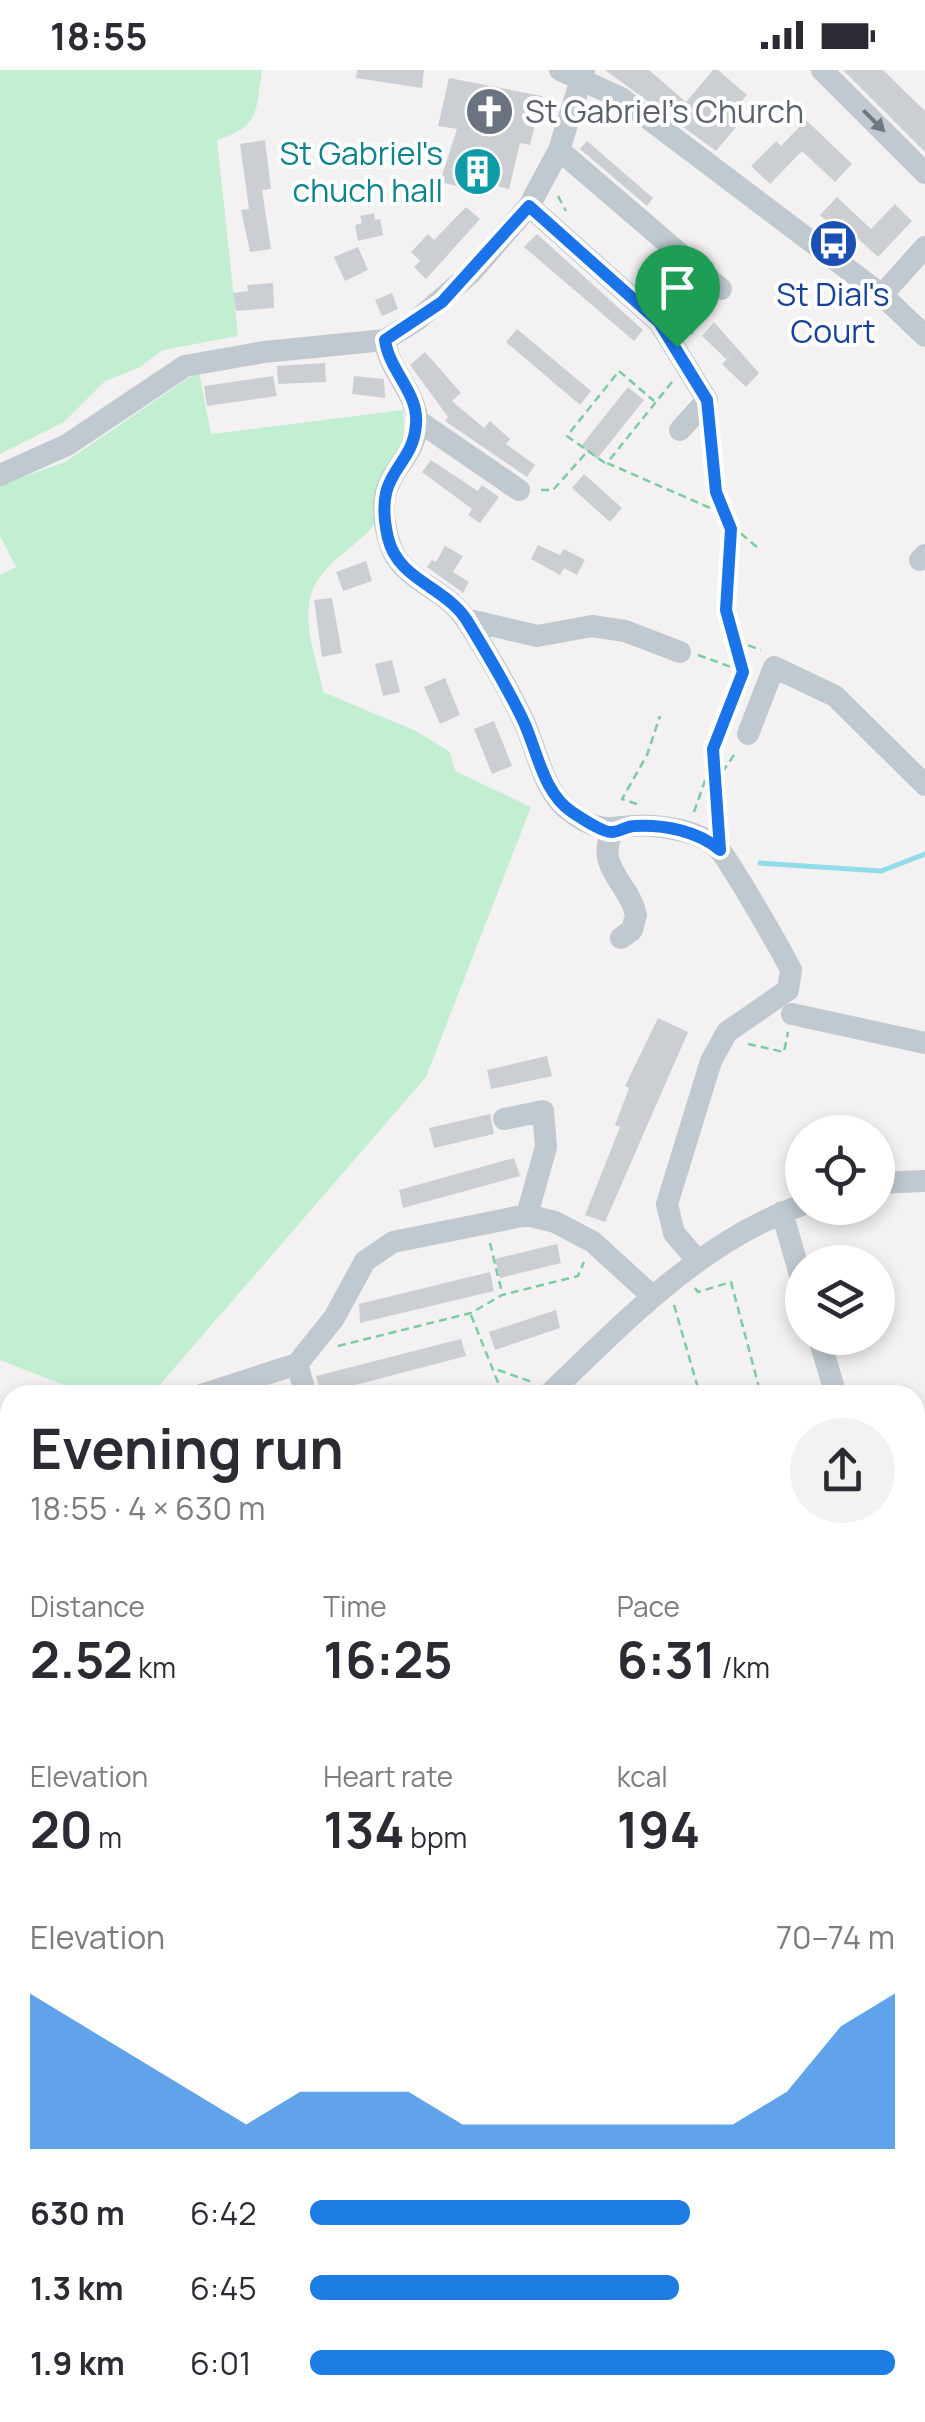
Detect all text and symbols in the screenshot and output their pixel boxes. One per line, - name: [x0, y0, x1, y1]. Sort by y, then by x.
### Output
- text: 18:55: [50, 9, 147, 61]
- church icon: St Gabriel's Church: [464, 85, 516, 137]
- place label: St Gabriel's Church: [525, 89, 804, 133]
- one-way arrow: [862, 109, 885, 133]
- place label: St Gabriel's chuch hall: [279, 131, 443, 212]
- building icon: St Gabriel's chuch hall: [452, 145, 504, 197]
- bus stop icon: St Dial's Court: [807, 218, 859, 270]
- pin: [635, 245, 720, 348]
- icon: arrive: [650, 260, 705, 315]
- place label: St Dial's Court: [776, 272, 890, 353]
- map controls: [785, 1115, 895, 1355]
- button: locate: [785, 1115, 895, 1225]
- button: layers: [785, 1245, 895, 1355]
- text: Evening run: [30, 1410, 344, 1486]
- button: share: [790, 1418, 895, 1523]
- text: 18:55 · 4 × 630 m: [30, 1486, 266, 1530]
- text: Distance: [30, 1587, 145, 1625]
- text: Time: [323, 1587, 387, 1625]
- text: Pace: [617, 1587, 680, 1625]
- text: 2.52: [30, 1625, 133, 1693]
- text: 16:25: [323, 1625, 453, 1693]
- text: 6:31: [617, 1625, 716, 1693]
- text: km: [133, 1648, 176, 1686]
- text: /km: [716, 1648, 770, 1686]
- text: Elevation: [30, 1757, 148, 1795]
- text: Heart rate: [323, 1757, 453, 1795]
- text: kcal: [617, 1757, 668, 1795]
- text: 20: [30, 1795, 93, 1863]
- text: 134: [323, 1795, 405, 1863]
- text: 194: [617, 1795, 700, 1863]
- text: m: [93, 1818, 122, 1856]
- text: bpm: [405, 1818, 467, 1856]
- text: Elevation: [30, 1915, 165, 1959]
- text: 70–74 m: [776, 1915, 895, 1959]
- text: 630 m: [30, 2191, 125, 2235]
- text: 6:42: [190, 2191, 257, 2235]
- text: 1.3 km: [30, 2266, 123, 2310]
- text: 6:45: [190, 2266, 257, 2310]
- text: 1.9 km: [30, 2341, 125, 2385]
- text: 6:01: [190, 2341, 251, 2385]

